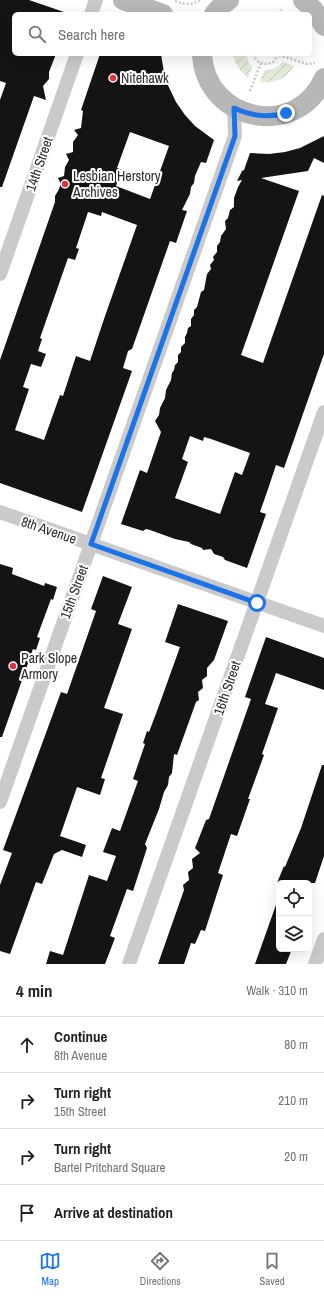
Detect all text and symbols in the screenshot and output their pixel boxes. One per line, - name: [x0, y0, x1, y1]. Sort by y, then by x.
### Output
- search box: [12, 12, 312, 56]
- icon: search: [26, 23, 48, 45]
- text: Search here: [58, 24, 125, 45]
- place label: Nitehawk: [121, 69, 169, 87]
- marker: Nitehawk: [108, 73, 118, 83]
- route end: [277, 104, 295, 122]
- street label: 14th Street: [21, 135, 57, 193]
- place label: Lesbian Herstory Archives: [72, 167, 161, 201]
- marker: Lesbian Herstory Archives: [60, 179, 70, 189]
- street label: 8th Avenue: [19, 512, 79, 548]
- street label: 15th Street: [56, 563, 92, 621]
- route start: [248, 594, 266, 612]
- place label: Park Slope Armory: [20, 649, 77, 683]
- street label: 16th Street: [209, 659, 245, 717]
- marker: Park Slope Armory: [8, 661, 18, 671]
- map controls: [276, 880, 312, 952]
- button: locate: [276, 880, 312, 916]
- button: layers: [276, 916, 312, 952]
- text: 4 min: [16, 979, 52, 1002]
- text: Walk · 310 m: [246, 982, 308, 999]
- text: Continue: [54, 1026, 107, 1047]
- icon: ahead: [16, 1034, 38, 1056]
- text: 80 m: [284, 1036, 308, 1053]
- text: 8th Avenue: [54, 1047, 107, 1064]
- text: Turn right: [54, 1082, 111, 1103]
- icon: right: [16, 1090, 38, 1112]
- text: 210 m: [278, 1092, 308, 1109]
- text: 15th Street: [54, 1103, 106, 1120]
- text: Turn right: [54, 1138, 111, 1159]
- icon: right: [16, 1146, 38, 1168]
- text: 20 m: [284, 1148, 308, 1165]
- text: Bartel Pritchard Square: [54, 1159, 165, 1176]
- icon: arrive: [16, 1202, 38, 1224]
- text: Arrive at destination: [54, 1202, 173, 1223]
- tab: Map: [39, 1250, 61, 1288]
- tab: Directions: [140, 1250, 181, 1288]
- tab: Saved: [259, 1250, 285, 1288]

